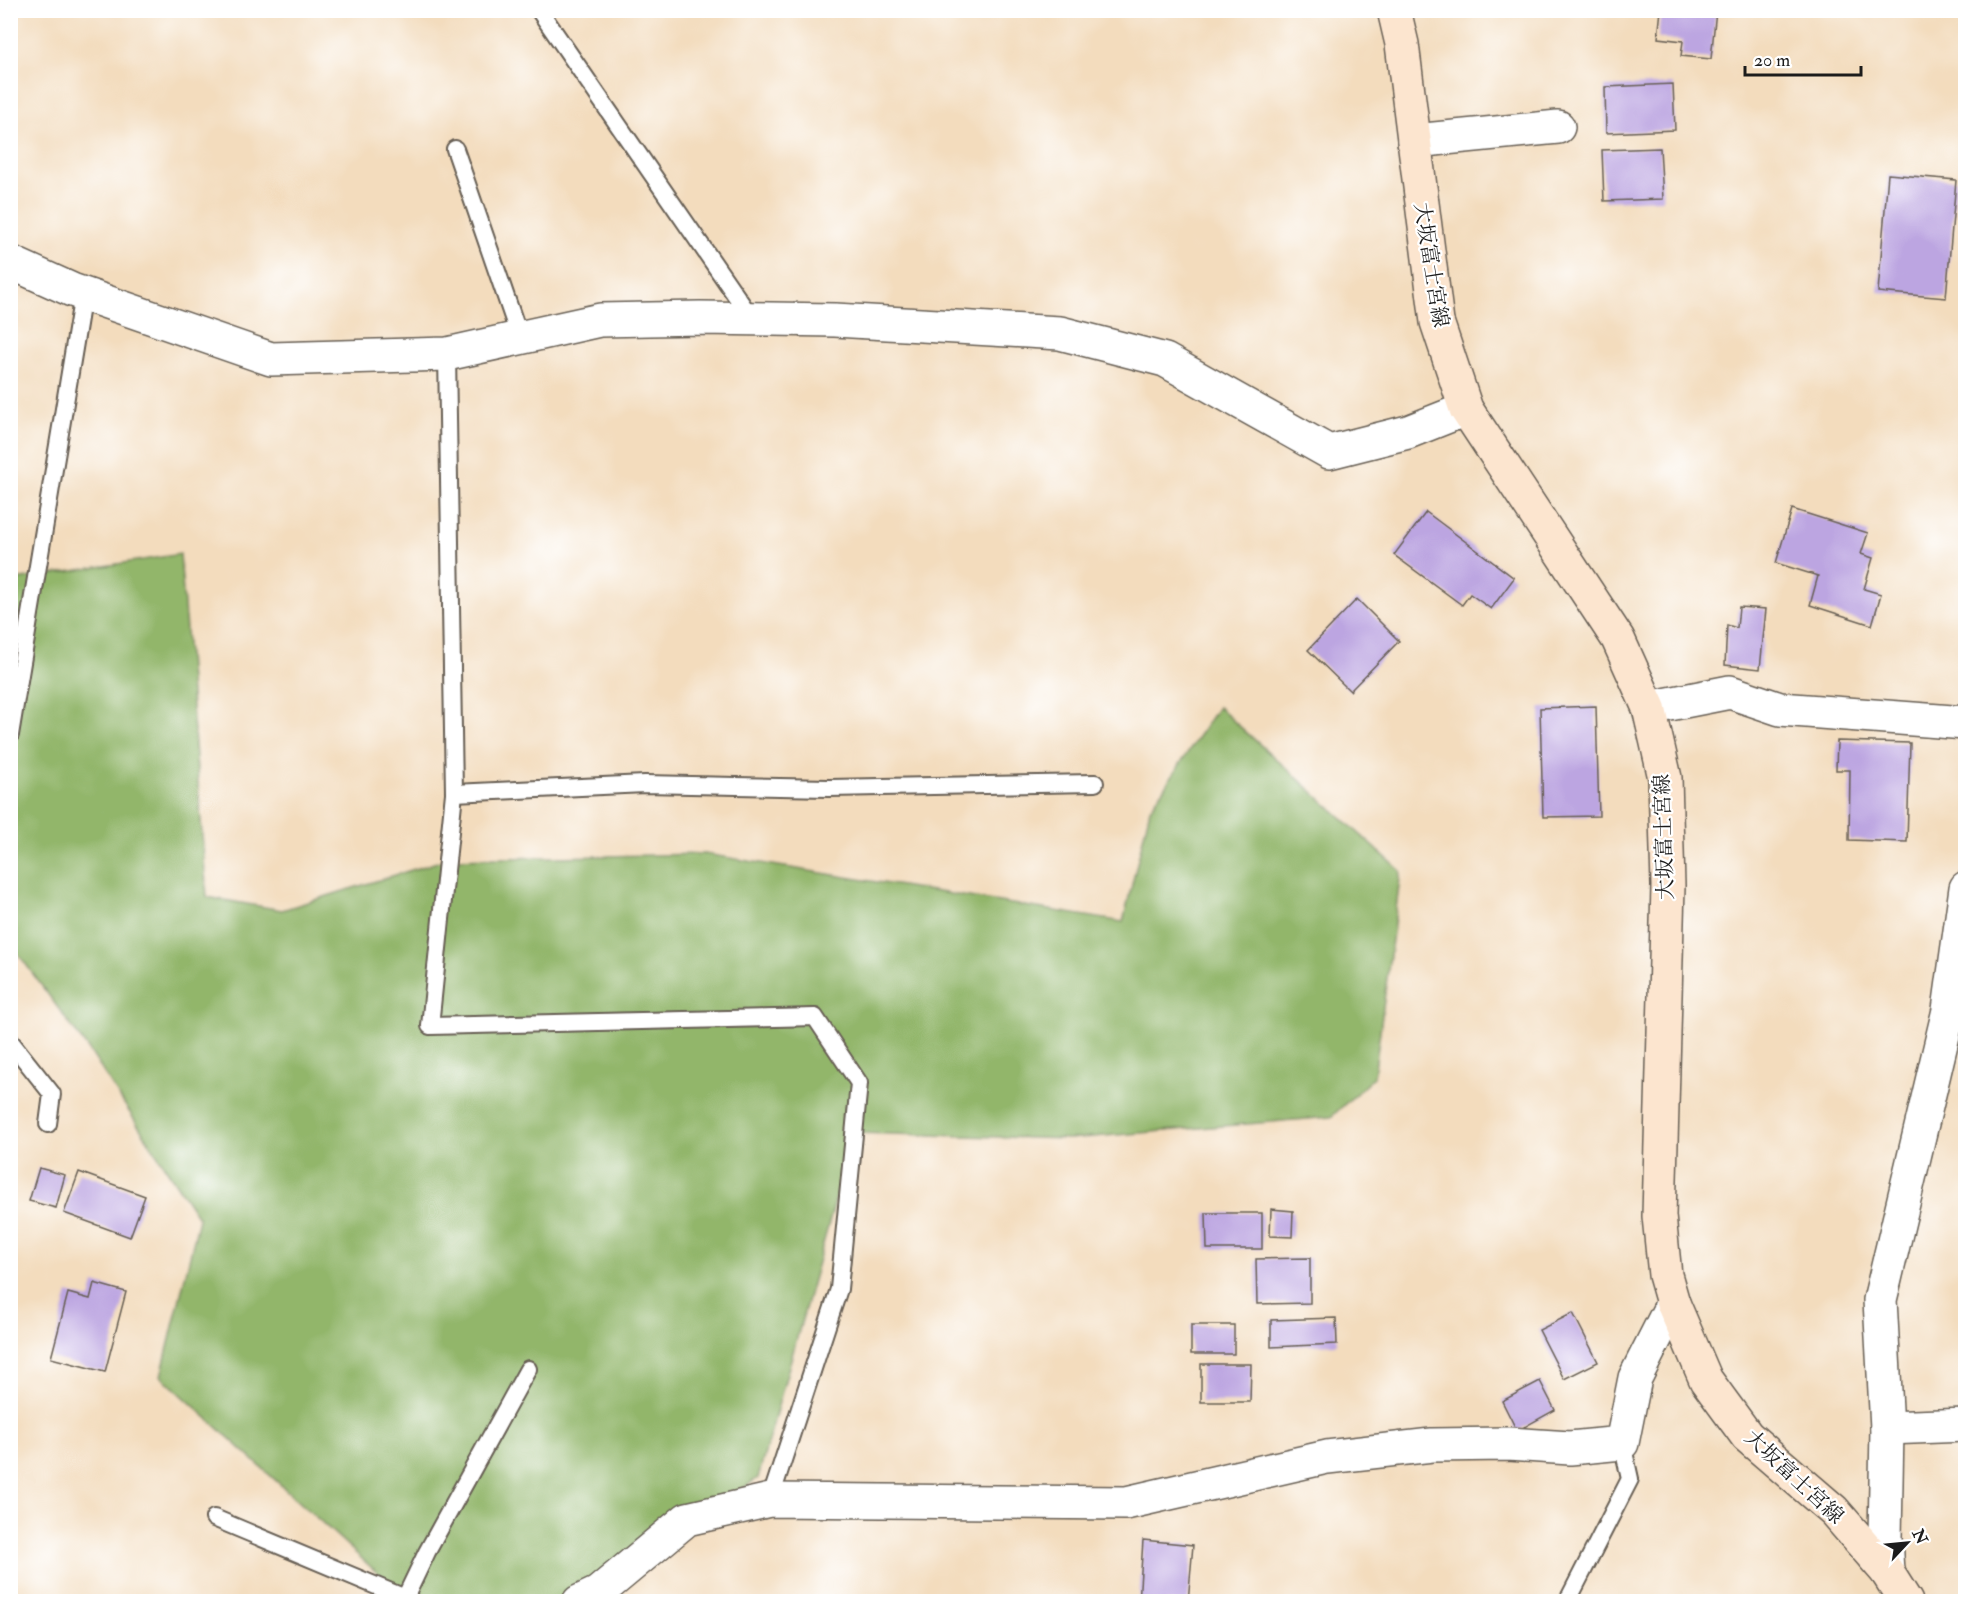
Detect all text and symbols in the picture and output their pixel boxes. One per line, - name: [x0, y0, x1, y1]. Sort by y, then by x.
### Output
- scale bar: [1745, 39, 1860, 77]
- text: 20 m: [1754, 49, 1790, 72]
- street label: 大坂富士宮線: [1408, 201, 1454, 329]
- street label: 大坂富士宮線: [1648, 774, 1680, 900]
- street label: 大坂富士宮線: [1739, 1424, 1849, 1530]
- north arrow: [1877, 1513, 1937, 1573]
- text: N: [1907, 1525, 1932, 1548]

